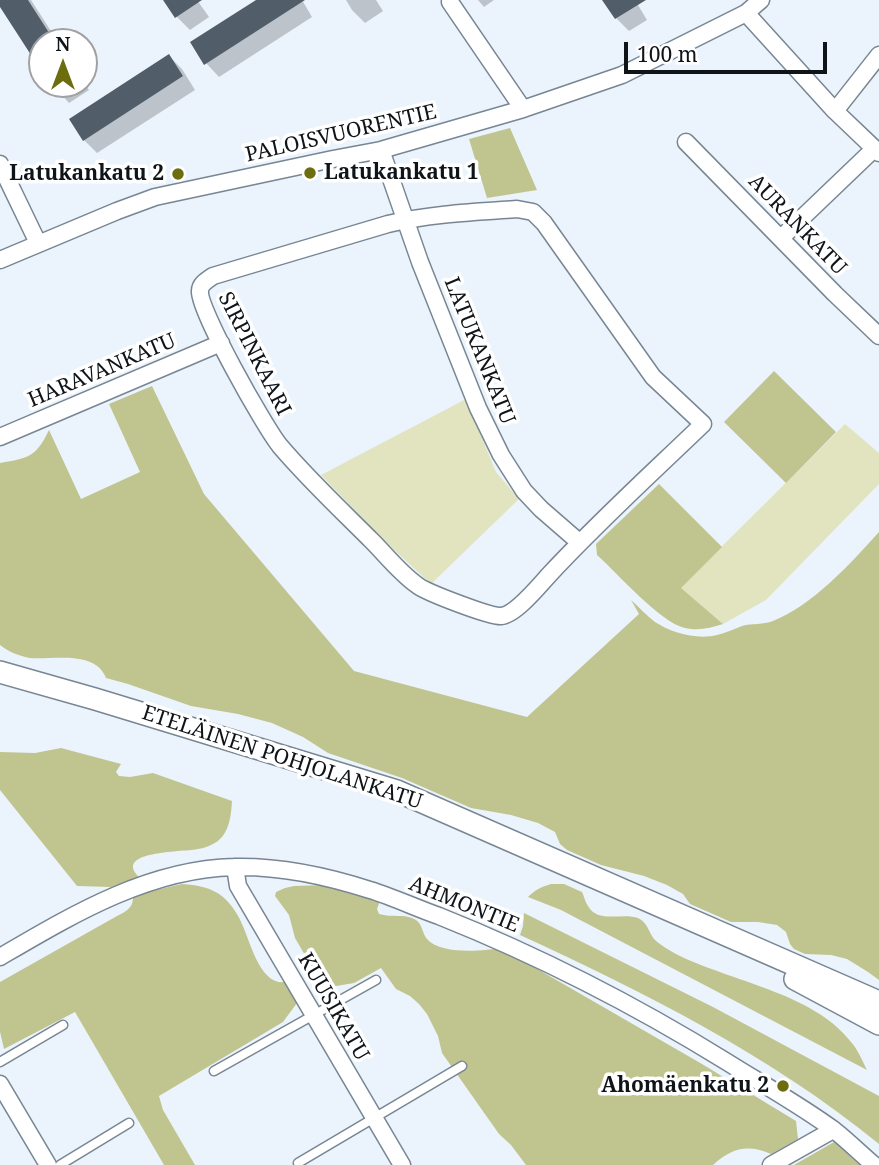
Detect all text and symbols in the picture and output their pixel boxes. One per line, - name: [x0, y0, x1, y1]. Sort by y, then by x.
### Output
- north arrow: [28, 28, 98, 98]
- scale bar: [627, 28, 830, 72]
- text: N: [56, 31, 70, 57]
- text: 100 m: [637, 40, 698, 68]
- street label: PALOISVUORENTIE: [243, 100, 439, 168]
- place label: Latukankatu 1: [324, 160, 479, 186]
- place label: Latukankatu 2: [9, 161, 164, 187]
- marker: Latukankatu 1: [302, 165, 318, 181]
- marker: Latukankatu 2: [170, 166, 186, 182]
- street label: AURANKATU: [743, 169, 851, 281]
- street label: LATUKANKATU: [438, 274, 520, 428]
- street label: SIRPINKAARI: [212, 288, 296, 420]
- street label: HARAVANKATU: [24, 329, 180, 413]
- street label: ETELÄINEN POHJOLANKATU: [139, 701, 425, 815]
- street label: AHMONTIE: [405, 872, 523, 938]
- street label: KUUSIKATU: [292, 949, 374, 1065]
- place label: Ahomäenkatu 2: [601, 1073, 769, 1099]
- marker: Ahomäenkatu 2: [775, 1078, 791, 1094]

